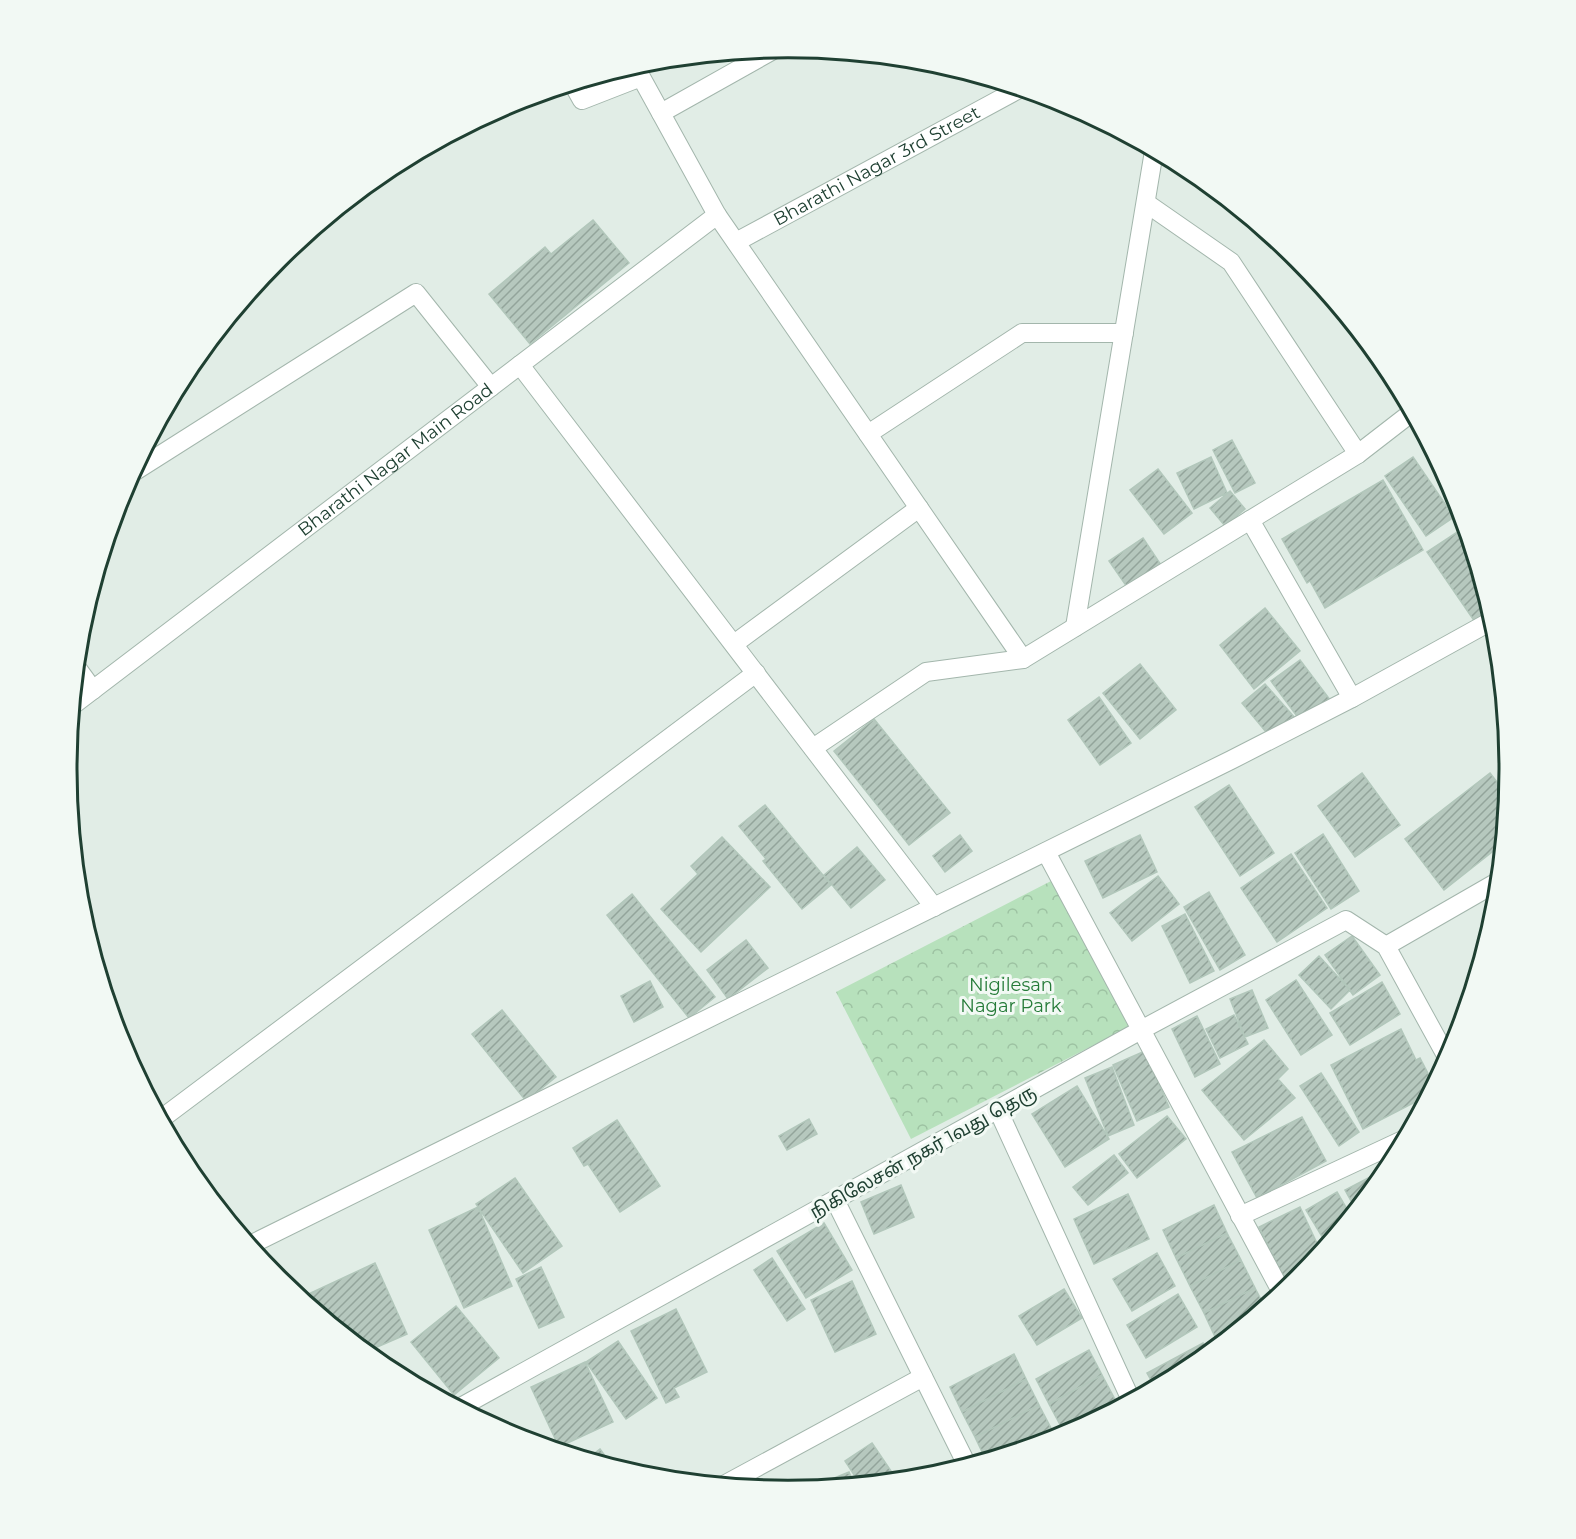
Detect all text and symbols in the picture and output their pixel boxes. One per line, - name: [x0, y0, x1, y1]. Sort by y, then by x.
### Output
- street label: Bharathi Nagar 3rd Street: [770, 101, 984, 231]
- street label: Bharathi Nagar Main Road: [293, 379, 497, 541]
- park label: Nigilesan Nagar Park: [960, 974, 1062, 1017]
- street label: நிகிலேசன் நகர் 1வது தெரு: [806, 1081, 1040, 1224]

